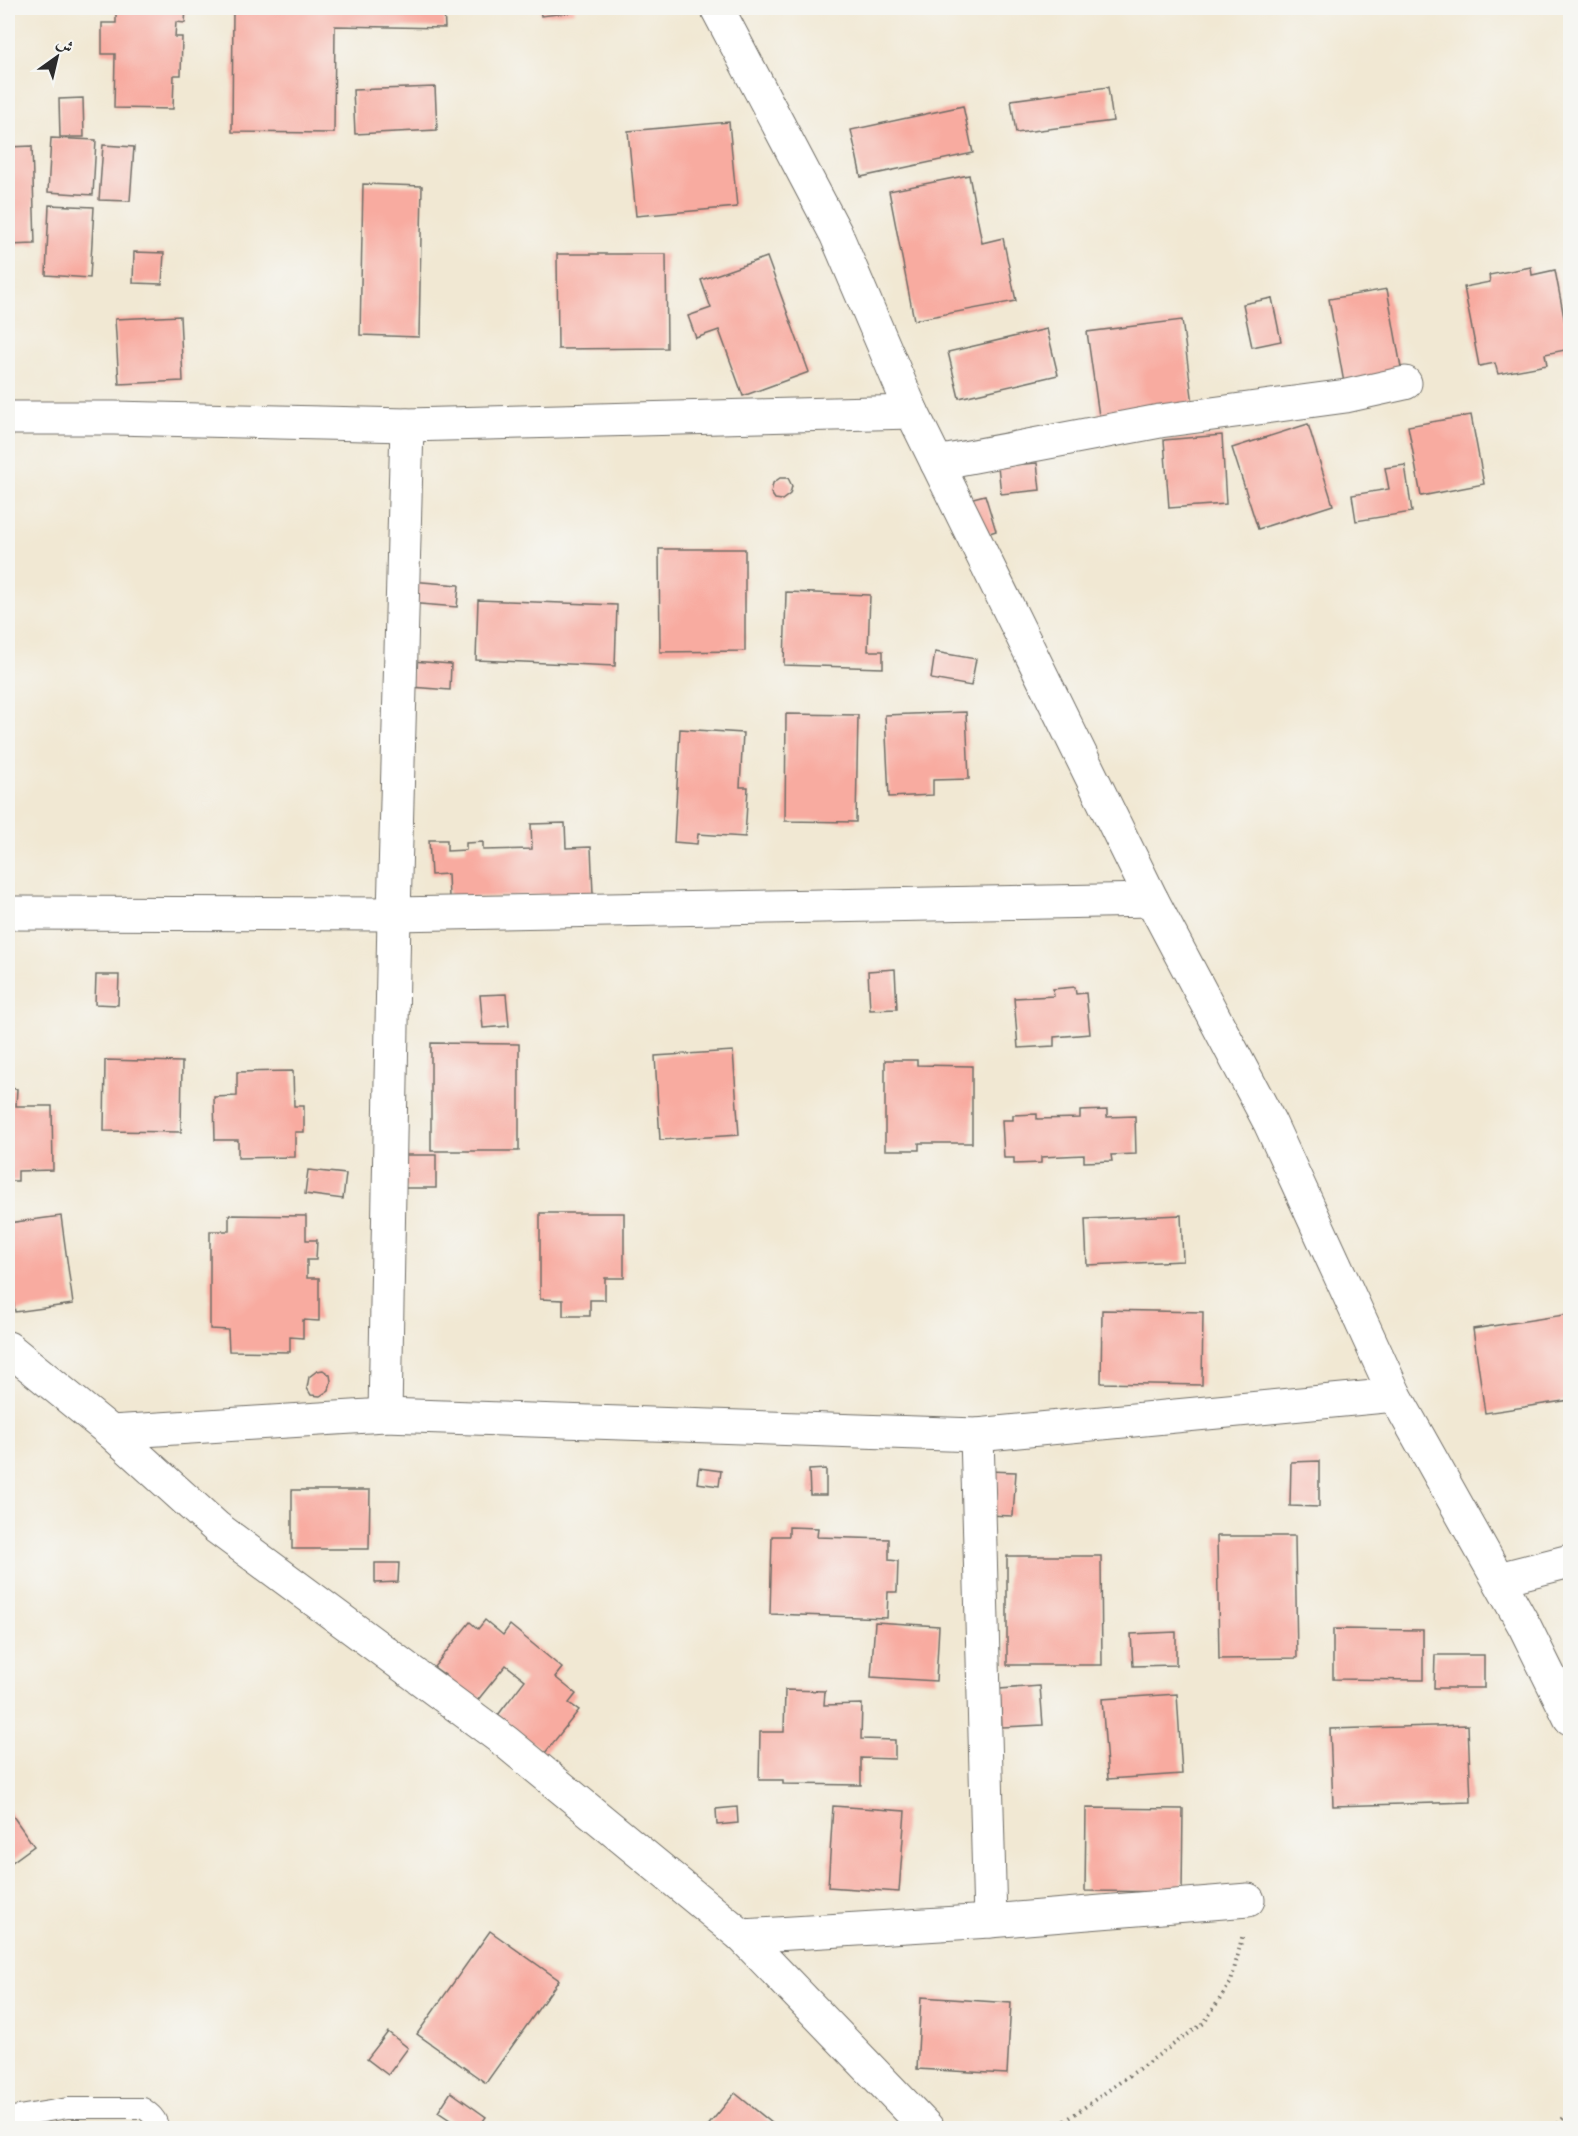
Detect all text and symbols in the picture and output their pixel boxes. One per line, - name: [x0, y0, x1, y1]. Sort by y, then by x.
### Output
- north arrow: [27, 27, 87, 87]
- text: ش: [52, 32, 78, 59]

